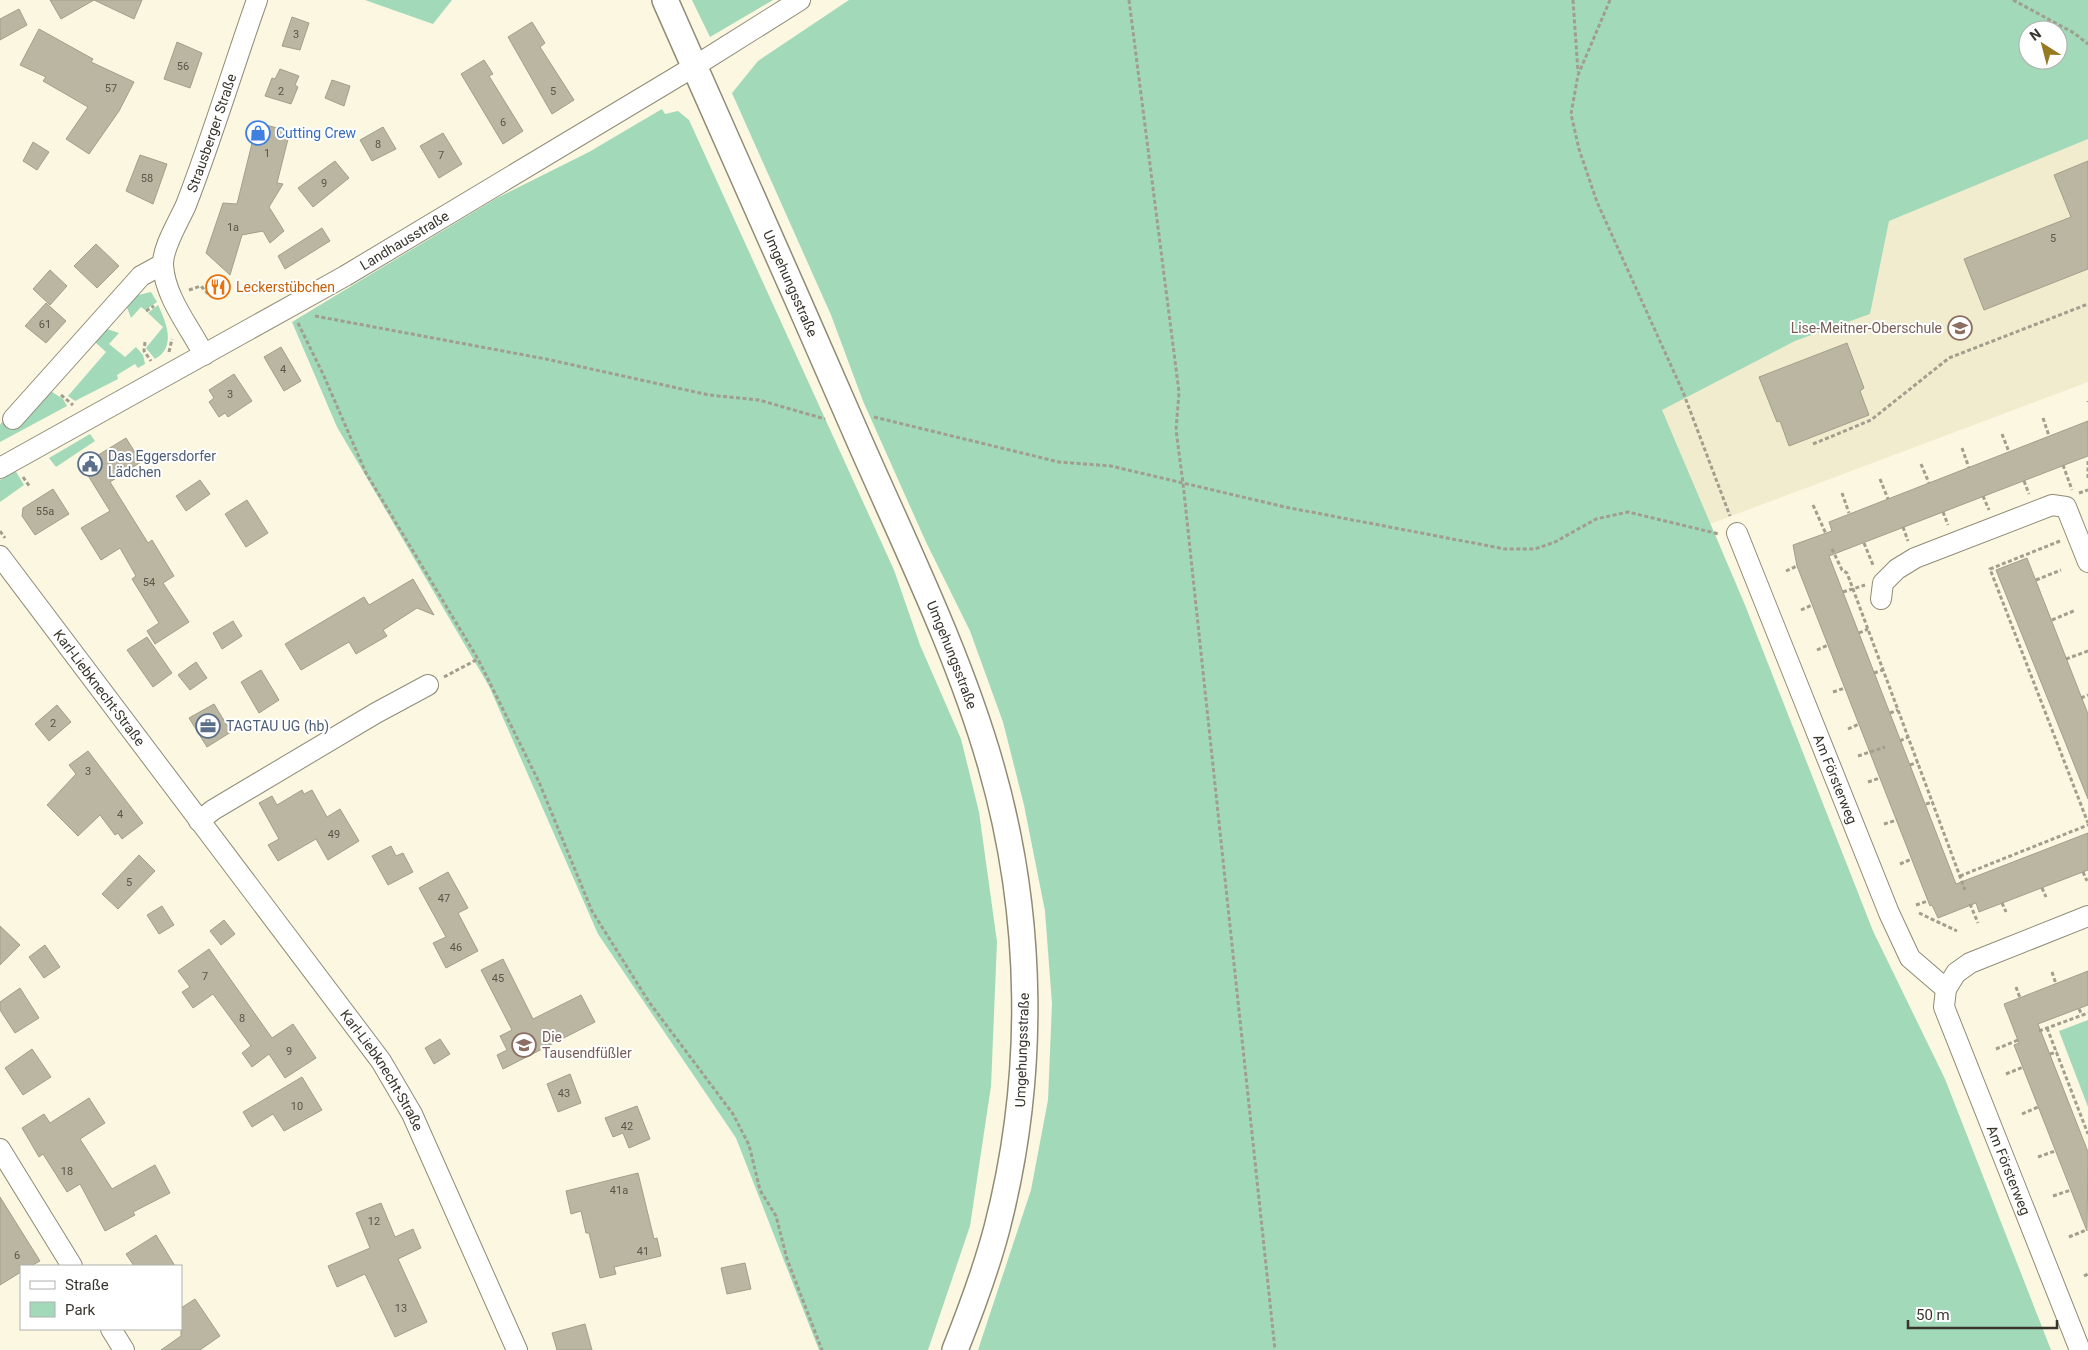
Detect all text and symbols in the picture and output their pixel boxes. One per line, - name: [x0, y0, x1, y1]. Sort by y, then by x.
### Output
- north arrow: [2018, 20, 2068, 70]
- text: N: [2027, 25, 2044, 44]
- house number: 3: [293, 28, 299, 41]
- house number: 56: [177, 60, 189, 73]
- street label: Strausberger Straße: [184, 72, 239, 194]
- house number: 57: [105, 82, 117, 95]
- house number: 2: [278, 85, 284, 98]
- house number: 5: [550, 85, 556, 98]
- house number: 6: [500, 116, 506, 129]
- shop icon: Cutting Crew: [245, 120, 271, 146]
- place label: Cutting Crew: [276, 125, 357, 141]
- house number: 8: [375, 138, 381, 151]
- house number: 1: [264, 147, 270, 160]
- house number: 7: [438, 149, 444, 162]
- house number: 58: [141, 172, 153, 185]
- house number: 9: [321, 177, 327, 190]
- street label: Landhausstraße: [357, 208, 452, 273]
- house number: 1a: [227, 221, 239, 234]
- street label: Umgehungsstraße: [760, 228, 821, 339]
- house number: 5: [2050, 232, 2056, 245]
- restaurant icon: Leckerstübchen: [205, 274, 231, 300]
- place label: Leckerstübchen: [236, 279, 335, 295]
- school or university icon: Lise-Meitner-Oberschule: [1947, 315, 1973, 341]
- house number: 61: [39, 318, 51, 331]
- place label: Lise-Meitner-Oberschule: [1791, 320, 1942, 336]
- house number: 4: [280, 363, 286, 376]
- house number: 3: [227, 388, 233, 401]
- place label: Das Eggersdorfer Lädchen: [108, 448, 216, 480]
- public building icon: Das Eggersdorfer Lädchen: [77, 451, 103, 477]
- house number: 55a: [36, 505, 54, 518]
- house number: 54: [143, 576, 155, 589]
- street label: Umgehungsstraße: [923, 598, 980, 711]
- street label: Karl-Liebknecht-Straße: [50, 627, 148, 749]
- office icon: TAGTAU UG (hb): [195, 713, 221, 739]
- house number: 2: [50, 717, 56, 730]
- place label: TAGTAU UG (hb): [226, 718, 329, 735]
- street label: Am Försterweg: [1810, 732, 1861, 826]
- house number: 3: [85, 765, 91, 778]
- house number: 4: [117, 808, 123, 821]
- house number: 49: [328, 828, 340, 841]
- house number: 5: [126, 876, 132, 889]
- house number: 47: [438, 892, 450, 905]
- house number: 46: [450, 941, 462, 954]
- house number: 7: [202, 970, 208, 983]
- house number: 45: [492, 972, 504, 985]
- street label: Umgehungsstraße: [1012, 992, 1032, 1108]
- street label: Karl-Liebknecht-Straße: [337, 1006, 426, 1133]
- house number: 8: [239, 1012, 245, 1025]
- place label: Die Tausendfüßler: [542, 1029, 632, 1061]
- school or university icon: Die Tausendfüßler: [511, 1032, 537, 1058]
- house number: 9: [286, 1045, 292, 1058]
- house number: 43: [558, 1087, 570, 1100]
- house number: 10: [291, 1100, 303, 1113]
- house number: 42: [621, 1120, 633, 1133]
- street label: Am Försterweg: [1984, 1123, 2034, 1217]
- house number: 18: [61, 1165, 73, 1178]
- house number: 41a: [610, 1184, 628, 1197]
- house number: 12: [368, 1215, 380, 1228]
- house number: 41: [637, 1245, 649, 1258]
- house number: 6: [14, 1249, 20, 1262]
- legend: [20, 1265, 182, 1330]
- text: Straße: [65, 1276, 109, 1294]
- scale bar: [1908, 1298, 2057, 1330]
- text: Park: [65, 1301, 96, 1319]
- house number: 13: [395, 1302, 407, 1315]
- text: 50 m: [1916, 1306, 1950, 1324]

